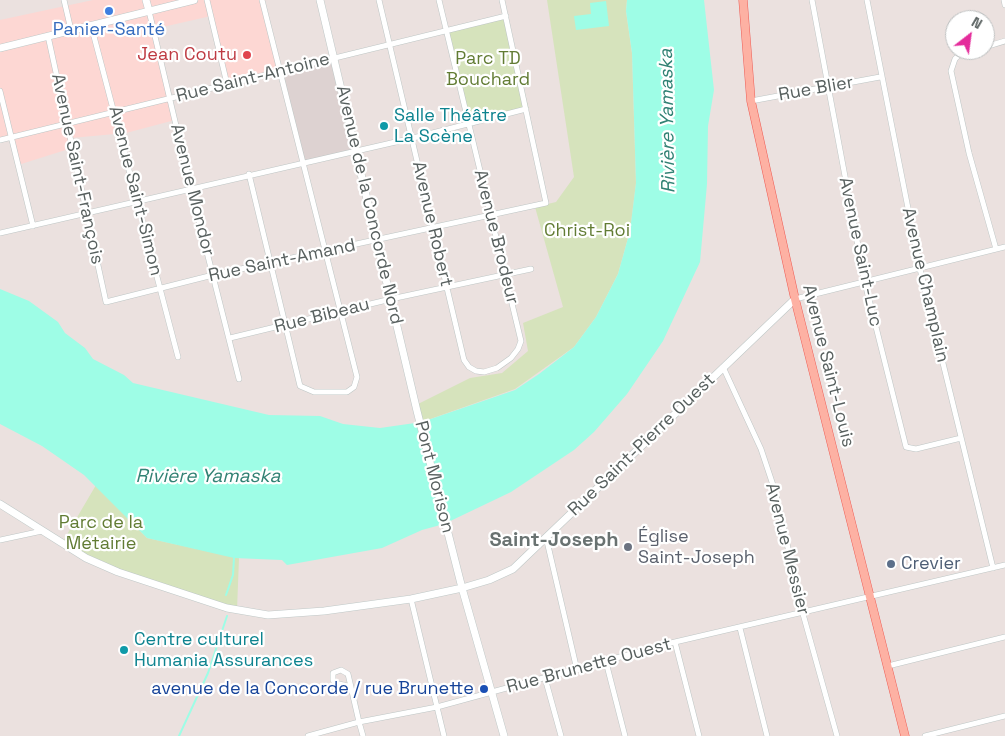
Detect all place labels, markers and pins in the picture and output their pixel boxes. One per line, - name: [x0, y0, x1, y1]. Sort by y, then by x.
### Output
- marker: Panier-Santé: [103, 5, 115, 17]
- place label: Panier-Santé: [53, 19, 165, 41]
- place label: Jean Coutu: [137, 44, 237, 66]
- marker: Jean Coutu: [241, 49, 253, 61]
- place label: Salle Théâtre La Scène: [394, 105, 507, 148]
- marker: Salle Théâtre La Scène: [378, 120, 390, 132]
- place label: Église Saint-Joseph: [638, 526, 755, 568]
- marker: Église Saint-Joseph: [622, 541, 634, 553]
- place label: Crevier: [901, 553, 961, 575]
- marker: Crevier: [885, 558, 897, 570]
- place label: Centre culturel Humania Assurances: [134, 629, 313, 672]
- marker: Centre culturel Humania Assurances: [118, 644, 130, 656]
- place label: avenue de la Concorde / rue Brunette: [151, 678, 474, 700]
- marker: avenue de la Concorde / rue Brunette: [478, 683, 490, 695]

